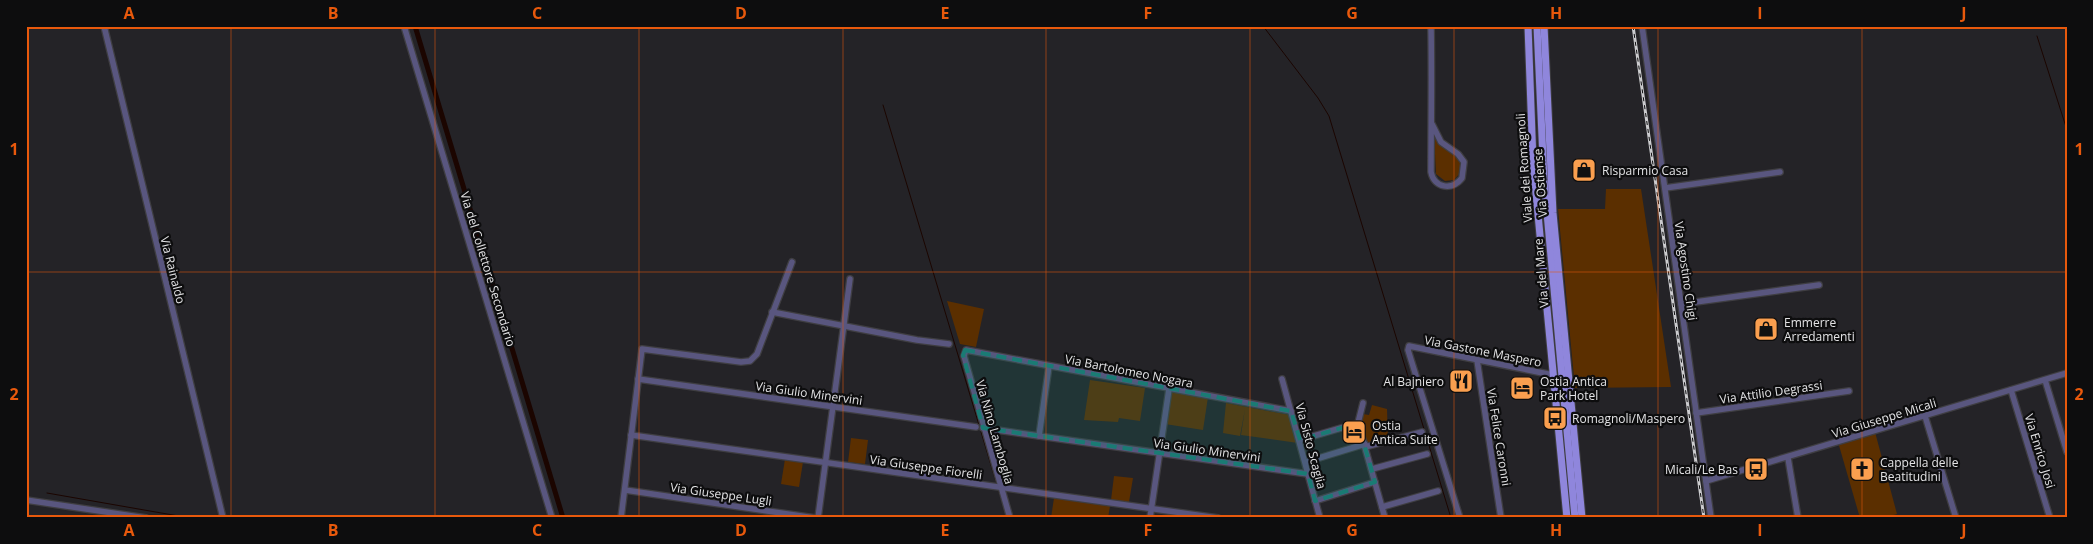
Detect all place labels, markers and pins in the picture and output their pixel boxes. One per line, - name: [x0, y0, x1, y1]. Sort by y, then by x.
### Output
- shop icon: Risparmio Casa: [1571, 157, 1597, 183]
- place label: Risparmio Casa: [1602, 162, 1688, 179]
- place label: Emmerre Arredamenti: [1784, 314, 1855, 345]
- shop icon: Emmerre Arredamenti: [1753, 316, 1779, 342]
- restaurant icon: Al Bajniero: [1448, 368, 1474, 394]
- place label: Al Bajniero: [1384, 373, 1444, 390]
- place label: Ostia Antica Park Hotel: [1540, 373, 1607, 404]
- hotel icon: Ostia Antica Park Hotel: [1509, 375, 1535, 401]
- bus stop icon: Romagnoli/Maspero: [1542, 405, 1568, 431]
- place label: Romagnoli/Maspero: [1572, 410, 1685, 427]
- place label: Ostia Antica Suite: [1372, 417, 1438, 448]
- hotel icon: Ostia Antica Suite: [1341, 419, 1367, 445]
- place label: Cappella delle Beatitudini: [1880, 454, 1959, 485]
- bus stop icon: Micali/Le Bas: [1743, 456, 1769, 482]
- church icon: Cappella delle Beatitudini: [1849, 456, 1875, 482]
- place label: Micali/Le Bas: [1665, 461, 1738, 478]

